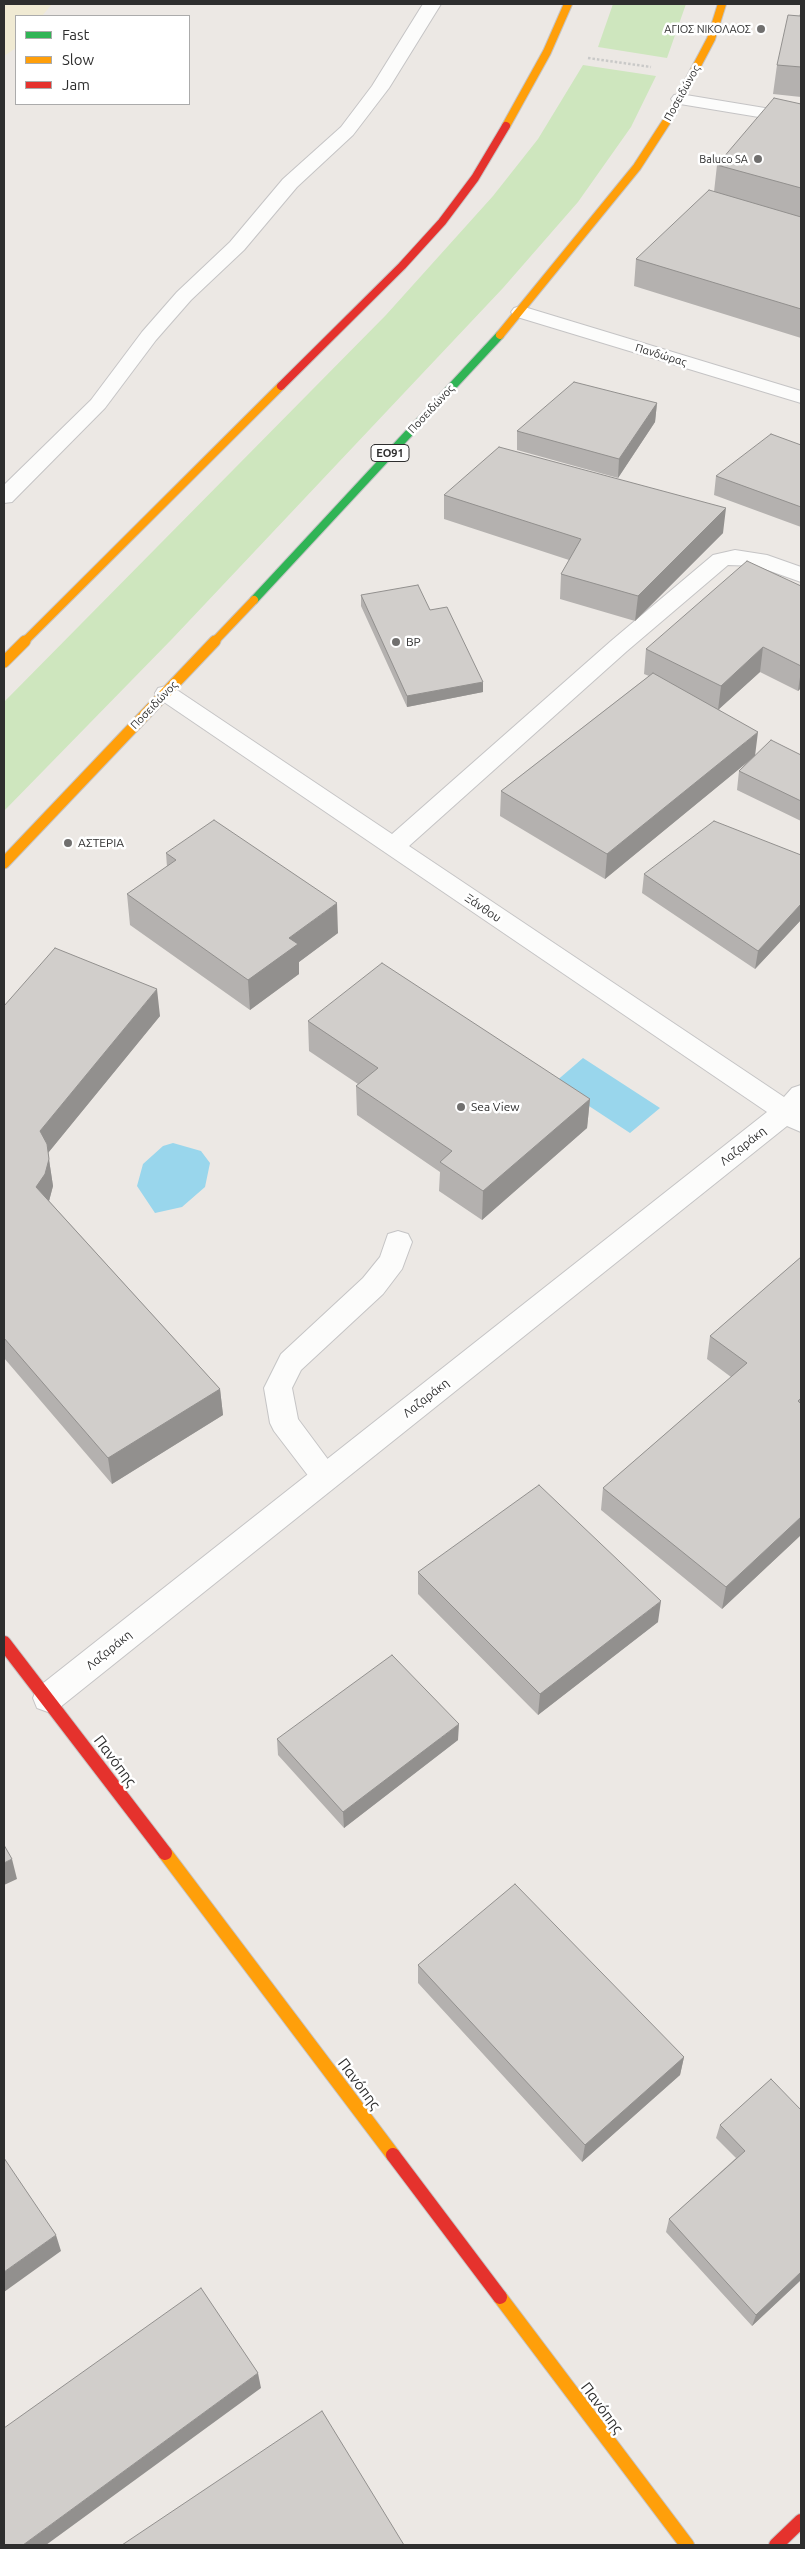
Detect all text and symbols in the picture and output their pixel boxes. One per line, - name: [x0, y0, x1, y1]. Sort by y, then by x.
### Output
- legend: [15, 15, 190, 105]
- place label: ΑΓΙΟΣ ΝΙΚΟΛΑΟΣ: [664, 22, 751, 36]
- marker: ΑΓΙΟΣ ΝΙΚΟΛΑΟΣ: [755, 23, 767, 35]
- text: Fast: [62, 26, 89, 43]
- text: Slow: [62, 51, 94, 68]
- street label: Ποσειδώνος: [661, 63, 703, 123]
- text: Jam: [62, 76, 90, 93]
- place label: Baluco SA: [699, 152, 748, 166]
- marker: Baluco SA: [752, 153, 764, 165]
- street label: Πανδώρας: [634, 341, 688, 369]
- street label: Ποσειδώνος: [405, 382, 457, 436]
- road number: ΕΟ91: [371, 444, 409, 462]
- place label: BP: [406, 635, 421, 649]
- marker: BP: [390, 636, 402, 648]
- street label: Ποσειδώνος: [128, 678, 180, 732]
- place label: ΑΣΤΕΡΙΑ: [78, 836, 124, 850]
- marker: ΑΣΤΕΡΙΑ: [62, 837, 74, 849]
- street label: Ξάνθου: [462, 891, 504, 925]
- place label: Sea View: [471, 1100, 520, 1114]
- marker: Sea View: [455, 1101, 467, 1113]
- street label: Λαζαράκη: [717, 1124, 769, 1168]
- street label: Λαζαράκη: [400, 1376, 452, 1420]
- street label: Λαζαράκη: [83, 1627, 135, 1673]
- street label: Πανόπης: [90, 1732, 140, 1790]
- street label: Πανόπης: [334, 2055, 384, 2113]
- street label: Πανόπης: [577, 2379, 627, 2437]

